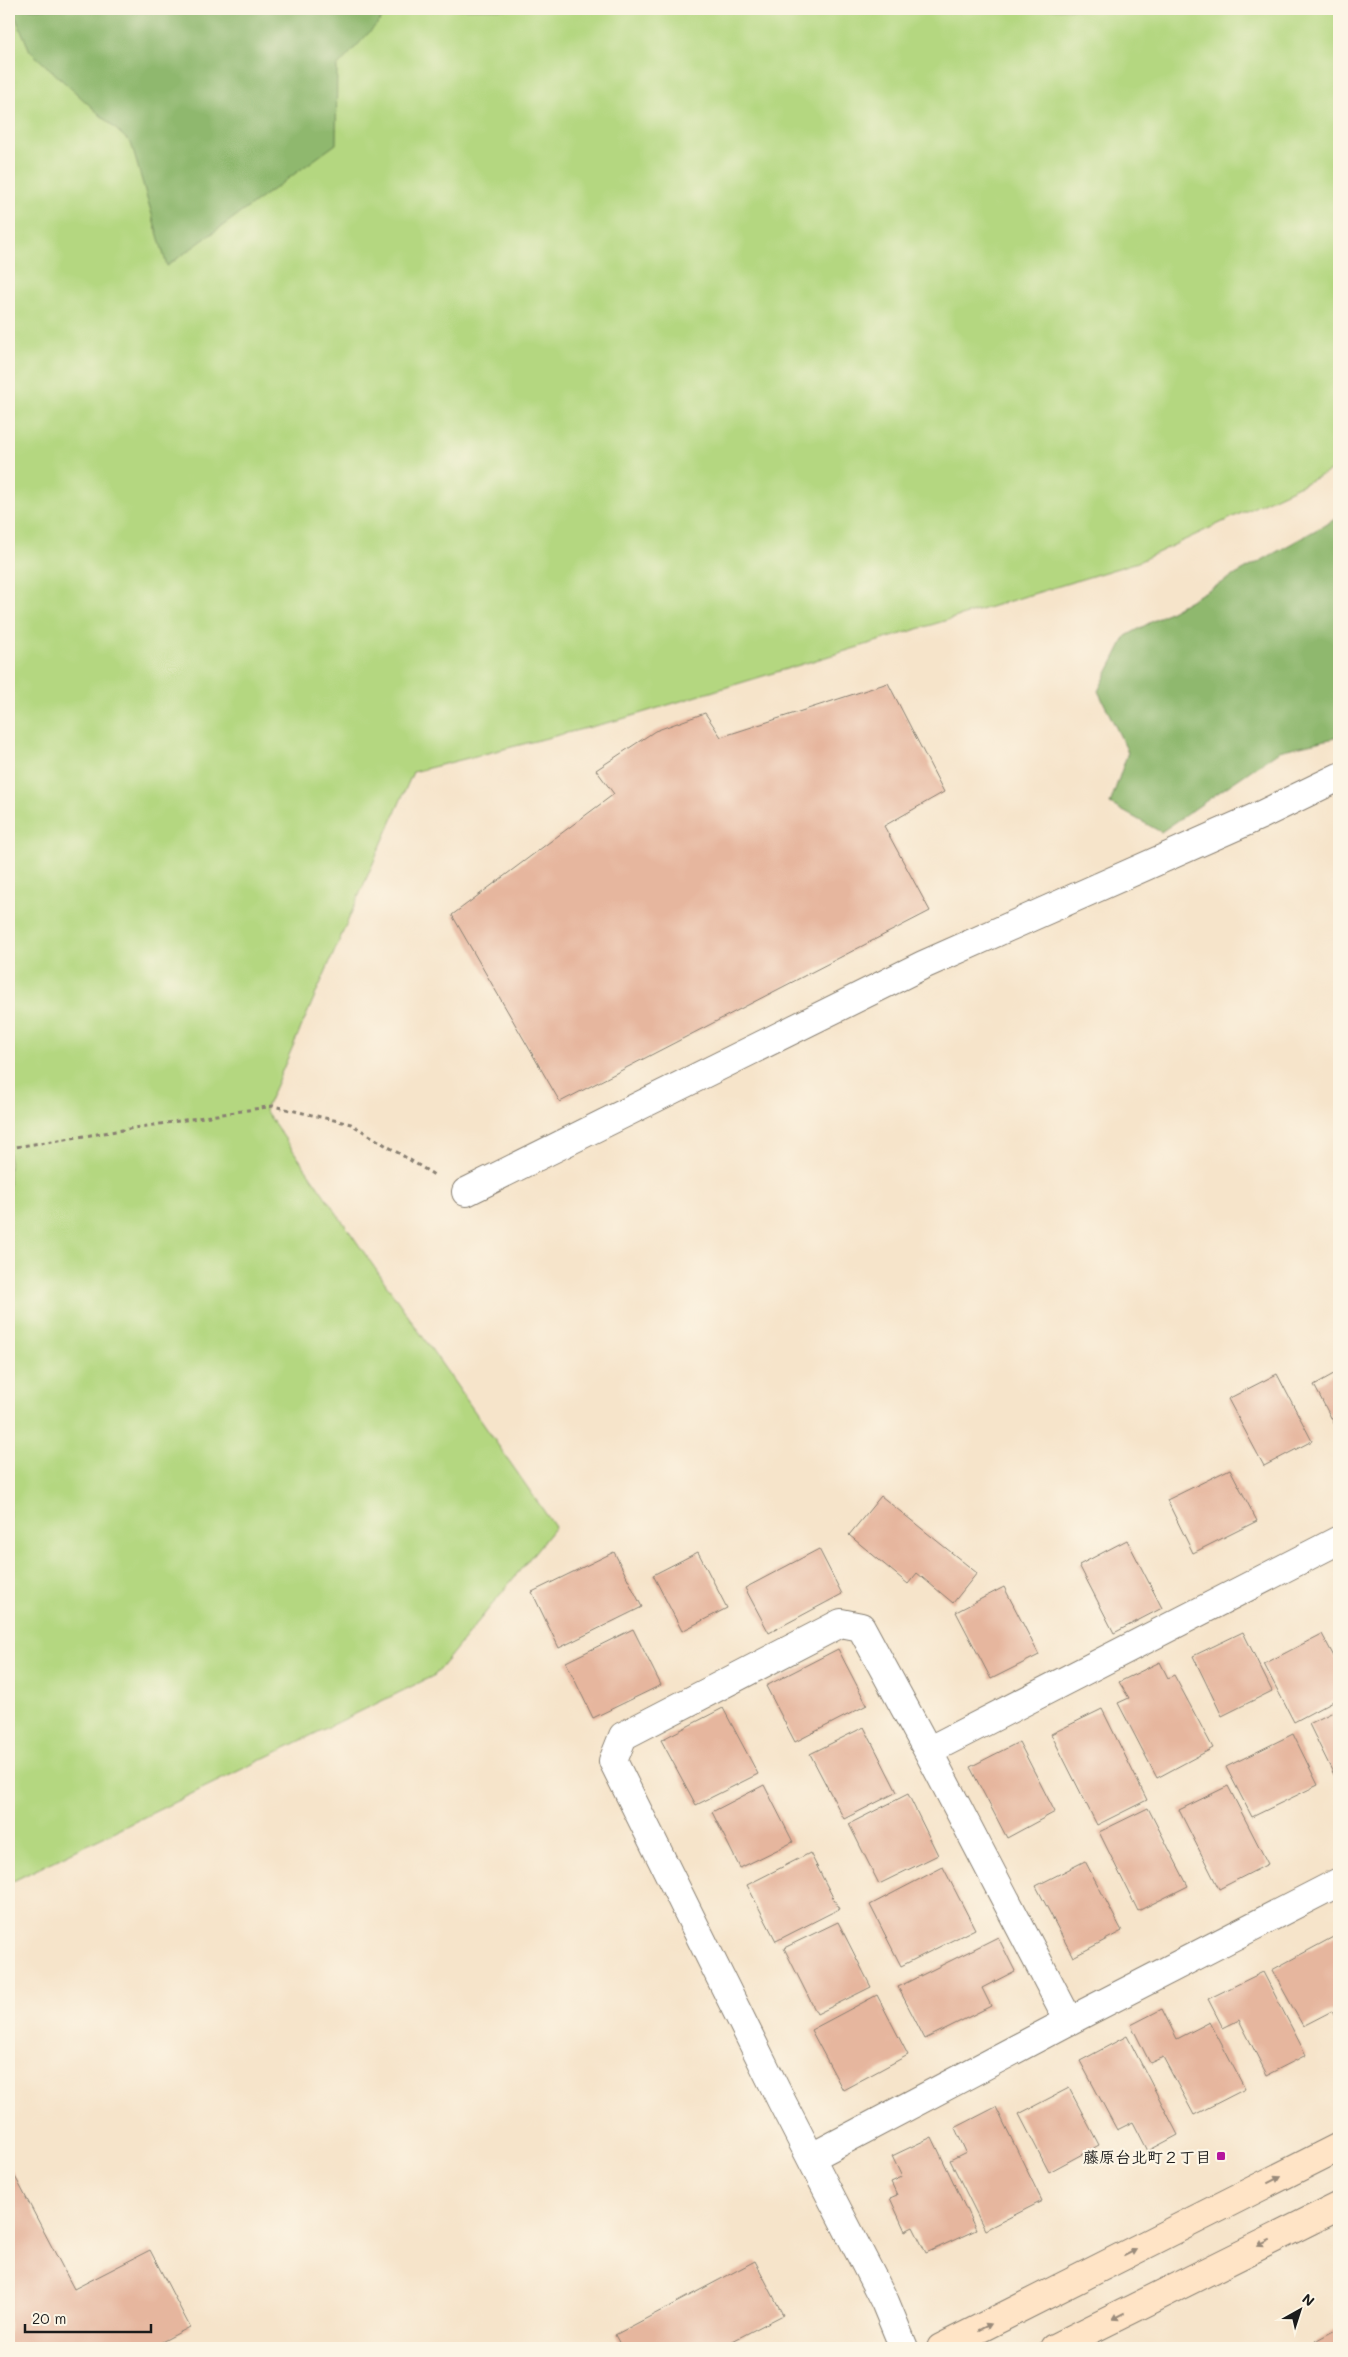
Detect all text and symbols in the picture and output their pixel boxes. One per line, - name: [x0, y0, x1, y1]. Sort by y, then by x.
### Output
- place label: 藤原台北町２丁目: [1083, 2146, 1211, 2167]
- marker: 藤原台北町２丁目: [1215, 2150, 1227, 2162]
- one-way arrow: [1267, 2176, 1282, 2184]
- one-way arrow: [1257, 2239, 1272, 2247]
- one-way arrow: [1122, 2249, 1137, 2257]
- north arrow: [1276, 2284, 1326, 2334]
- text: N: [1298, 2289, 1319, 2310]
- scale bar: [25, 2302, 151, 2334]
- text: 20 m: [32, 2308, 66, 2328]
- one-way arrow: [1112, 2312, 1126, 2320]
- one-way arrow: [977, 2323, 992, 2331]

